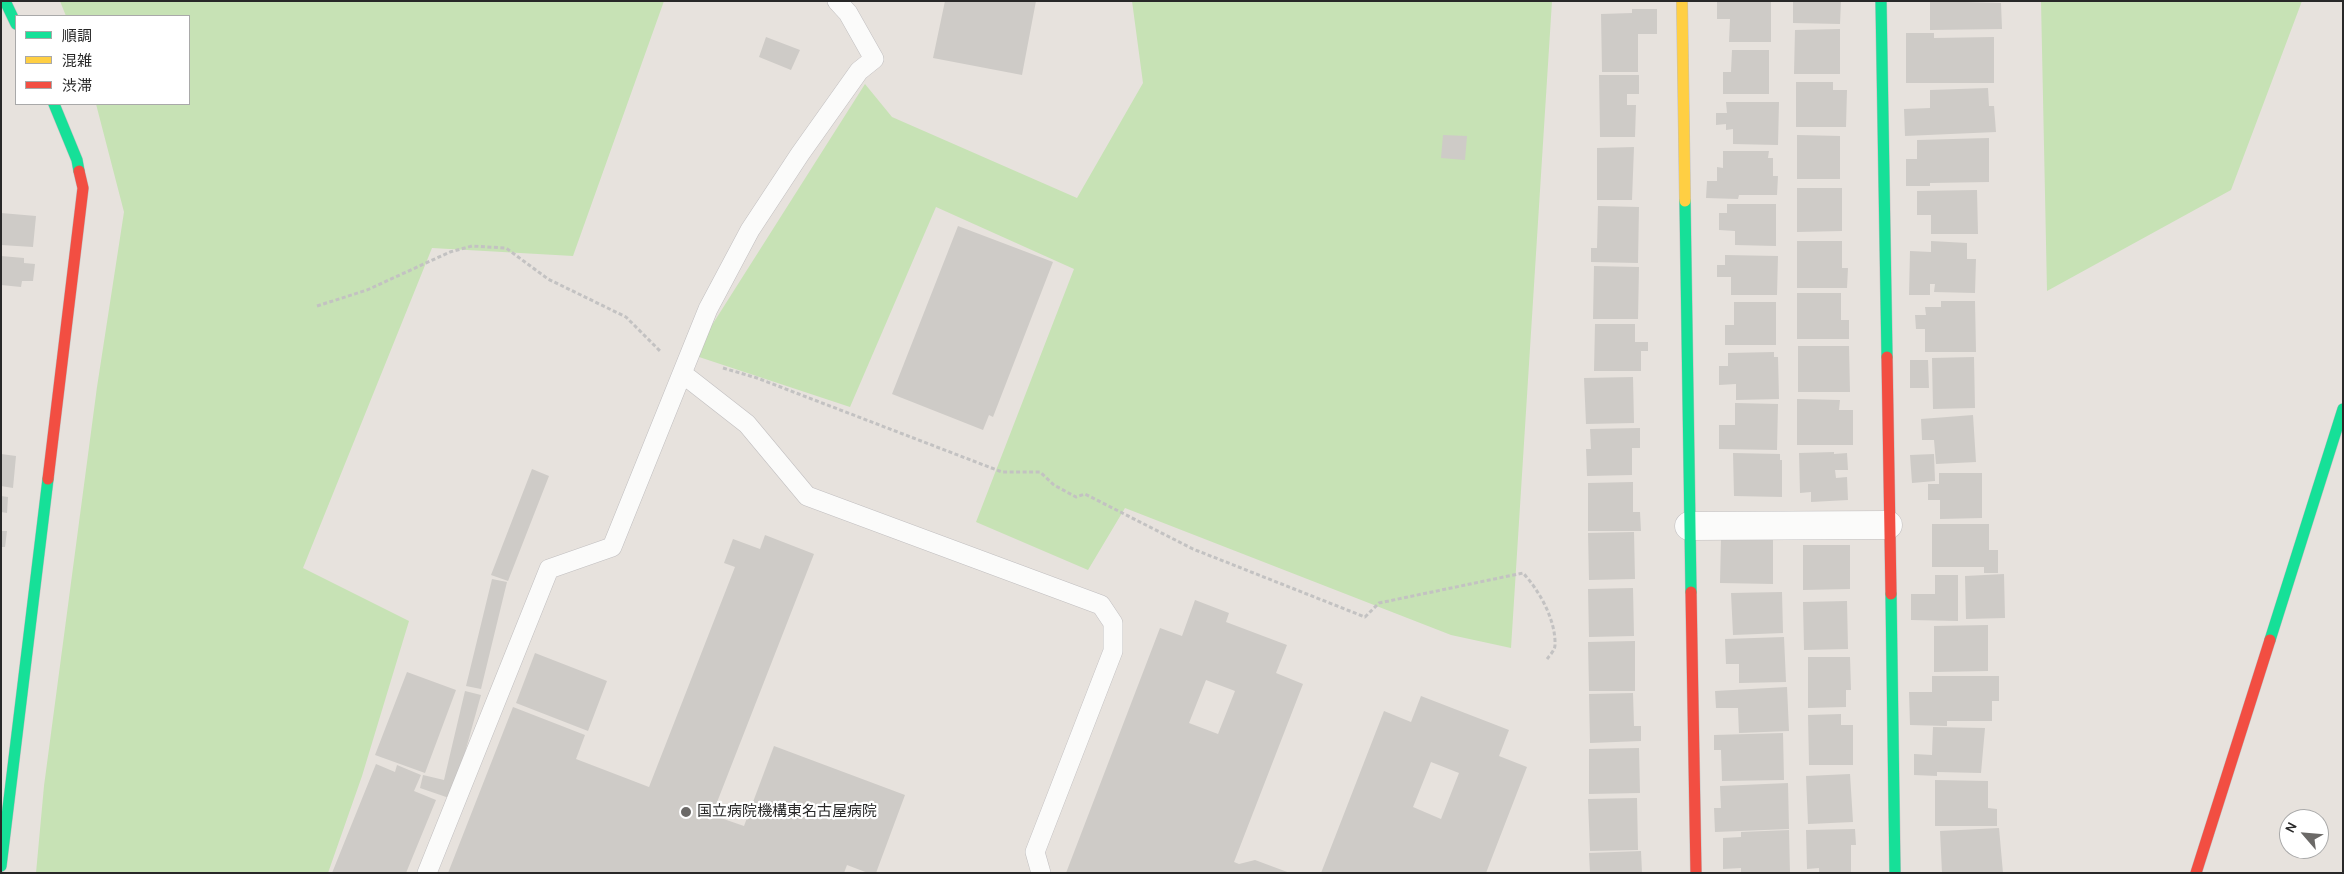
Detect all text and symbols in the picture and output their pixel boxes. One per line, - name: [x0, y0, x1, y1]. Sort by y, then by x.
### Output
- legend: [15, 15, 190, 105]
- text: 順調: [62, 27, 92, 45]
- text: 混雑: [62, 52, 92, 70]
- text: 渋滞: [62, 77, 92, 95]
- place label: 国立病院機構東名古屋病院: [697, 803, 877, 821]
- marker: 国立病院機構東名古屋病院: [679, 805, 693, 819]
- north arrow: [2279, 809, 2329, 859]
- text: N: [2281, 819, 2301, 836]

